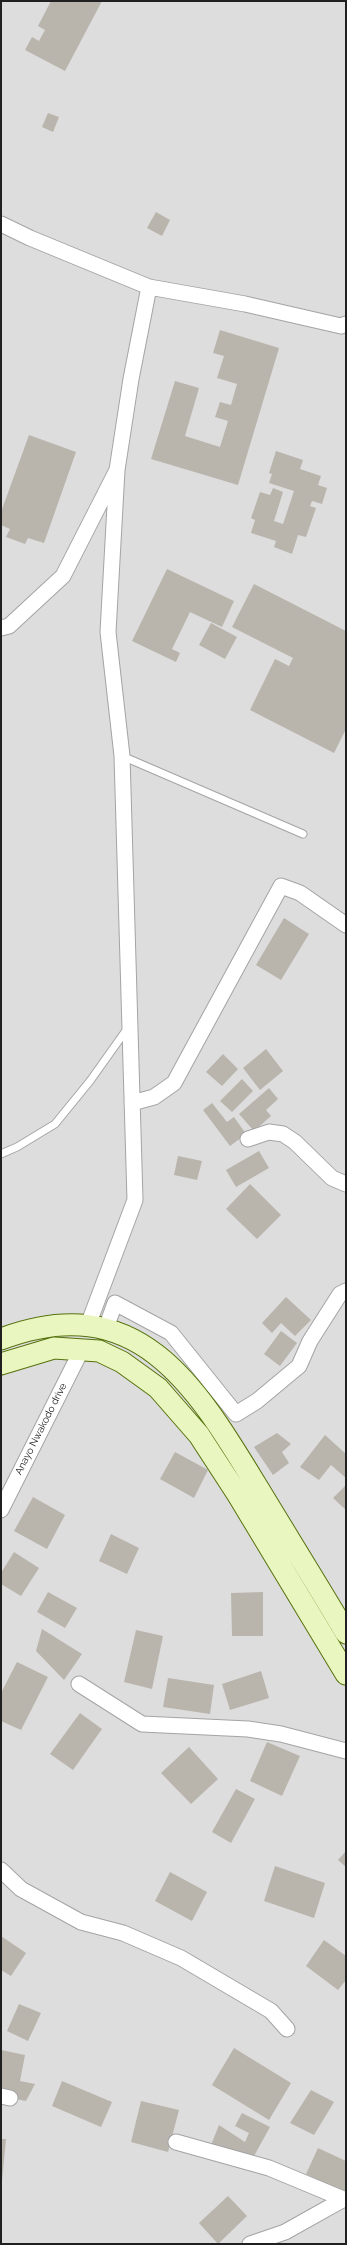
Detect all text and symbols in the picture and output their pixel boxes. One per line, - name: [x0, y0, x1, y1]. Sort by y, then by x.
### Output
- street label: Anayo Nwakodo drive: [13, 1381, 69, 1477]

